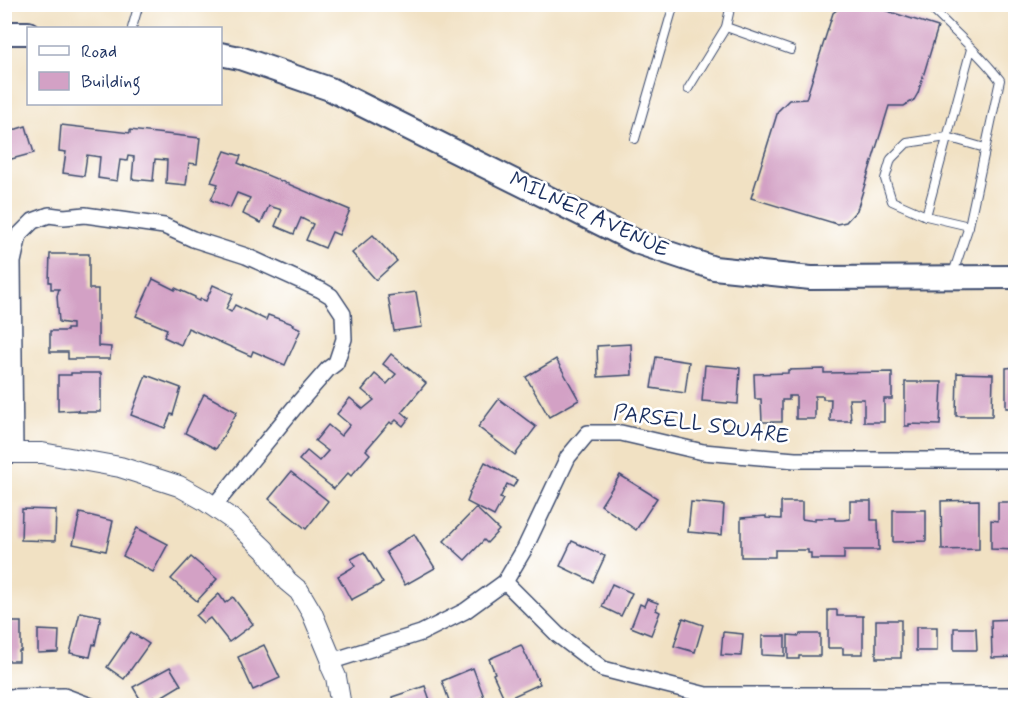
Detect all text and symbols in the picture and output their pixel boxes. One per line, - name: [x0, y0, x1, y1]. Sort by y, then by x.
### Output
- legend: [27, 27, 222, 105]
- text: Road: [81, 40, 117, 64]
- text: Building: [81, 70, 141, 96]
- street label: MILNER AVENUE: [505, 166, 674, 264]
- street label: PARSELL SQUARE: [611, 399, 791, 451]

